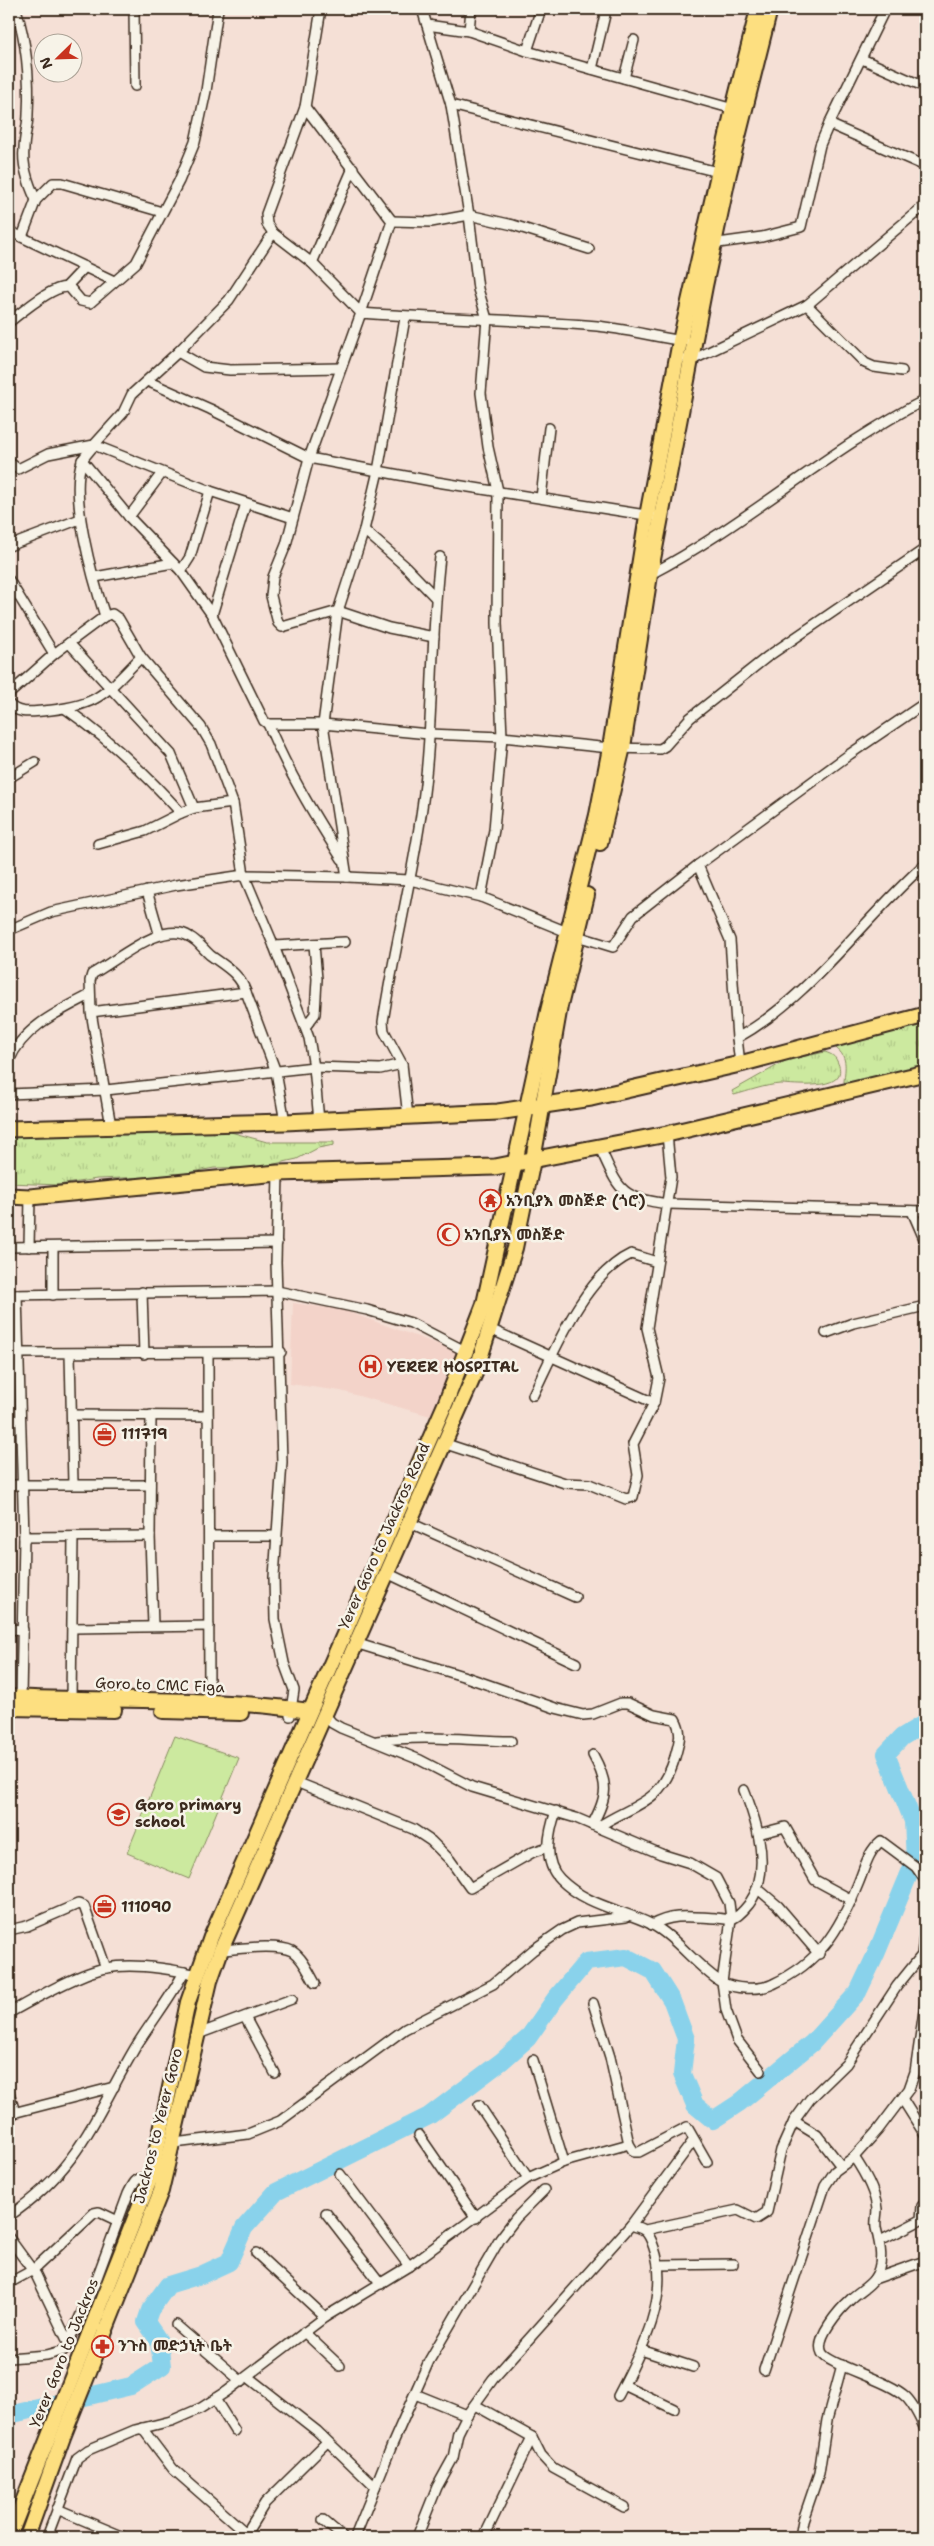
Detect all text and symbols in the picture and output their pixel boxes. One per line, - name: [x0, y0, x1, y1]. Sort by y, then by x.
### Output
- north arrow: [32, 32, 82, 82]
- text: N: [36, 54, 56, 72]
- temple icon: አንቢያእ መስጅድ (ጎሮ): [478, 1189, 502, 1213]
- place label: አንቢያእ መስጅድ (ጎሮ): [506, 1191, 646, 1211]
- mosque icon: አንቢያእ መስጅድ: [436, 1223, 460, 1247]
- place label: አንቢያእ መስጅድ: [464, 1225, 565, 1245]
- hospital icon: YERER HOSPITAL: [359, 1355, 383, 1379]
- place label: YERER HOSPITAL: [387, 1357, 519, 1377]
- office icon: 111719: [93, 1422, 117, 1446]
- place label: 111719: [121, 1424, 168, 1444]
- street label: Yerer Goro to Jackros Road: [334, 1439, 435, 1633]
- street label: Goro to CMC Figa: [95, 1673, 226, 1697]
- place label: Goro primary school: [135, 1795, 241, 1832]
- school or university icon: Goro primary school: [107, 1802, 131, 1826]
- office icon: 111090: [93, 1895, 117, 1919]
- place label: 111090: [121, 1897, 172, 1917]
- street label: Jackros to Yerer Goro: [129, 2046, 187, 2206]
- street label: Yerer Goro to Jackros: [25, 2275, 103, 2431]
- pharmacy icon: ንጉስ መድኃኒት ቤት: [90, 2334, 114, 2358]
- place label: ንጉስ መድኃኒት ቤት: [118, 2336, 233, 2356]

